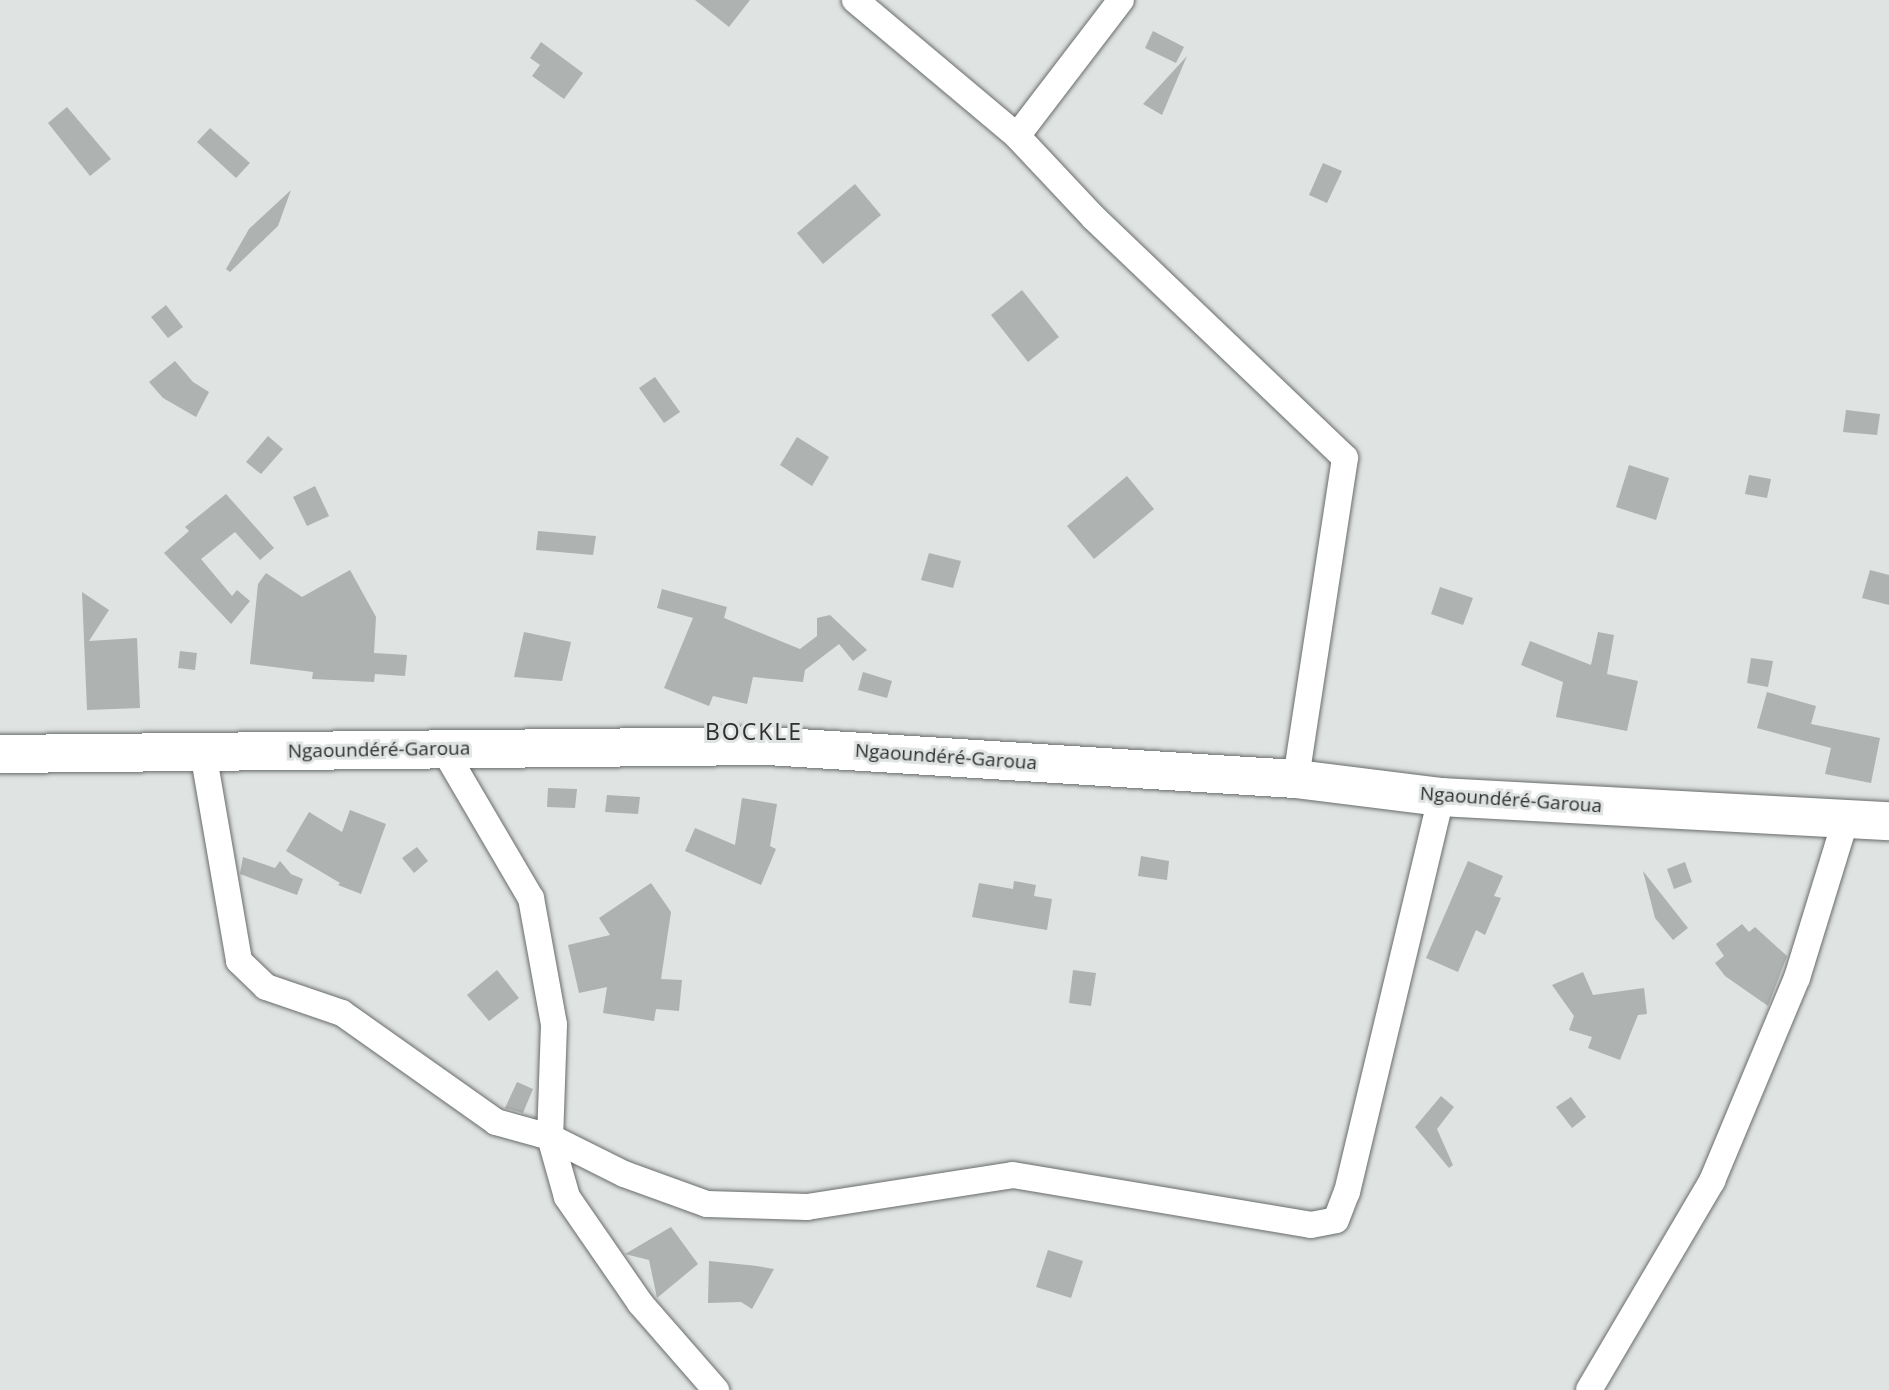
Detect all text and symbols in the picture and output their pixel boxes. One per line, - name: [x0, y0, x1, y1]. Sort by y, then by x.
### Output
- district label: BOCKLE: [706, 717, 802, 745]
- street label: Ngaoundéré-Garoua: [288, 737, 470, 763]
- street label: Ngaoundéré-Garoua: [854, 739, 1038, 775]
- street label: Ngaoundéré-Garoua: [1419, 782, 1603, 818]

